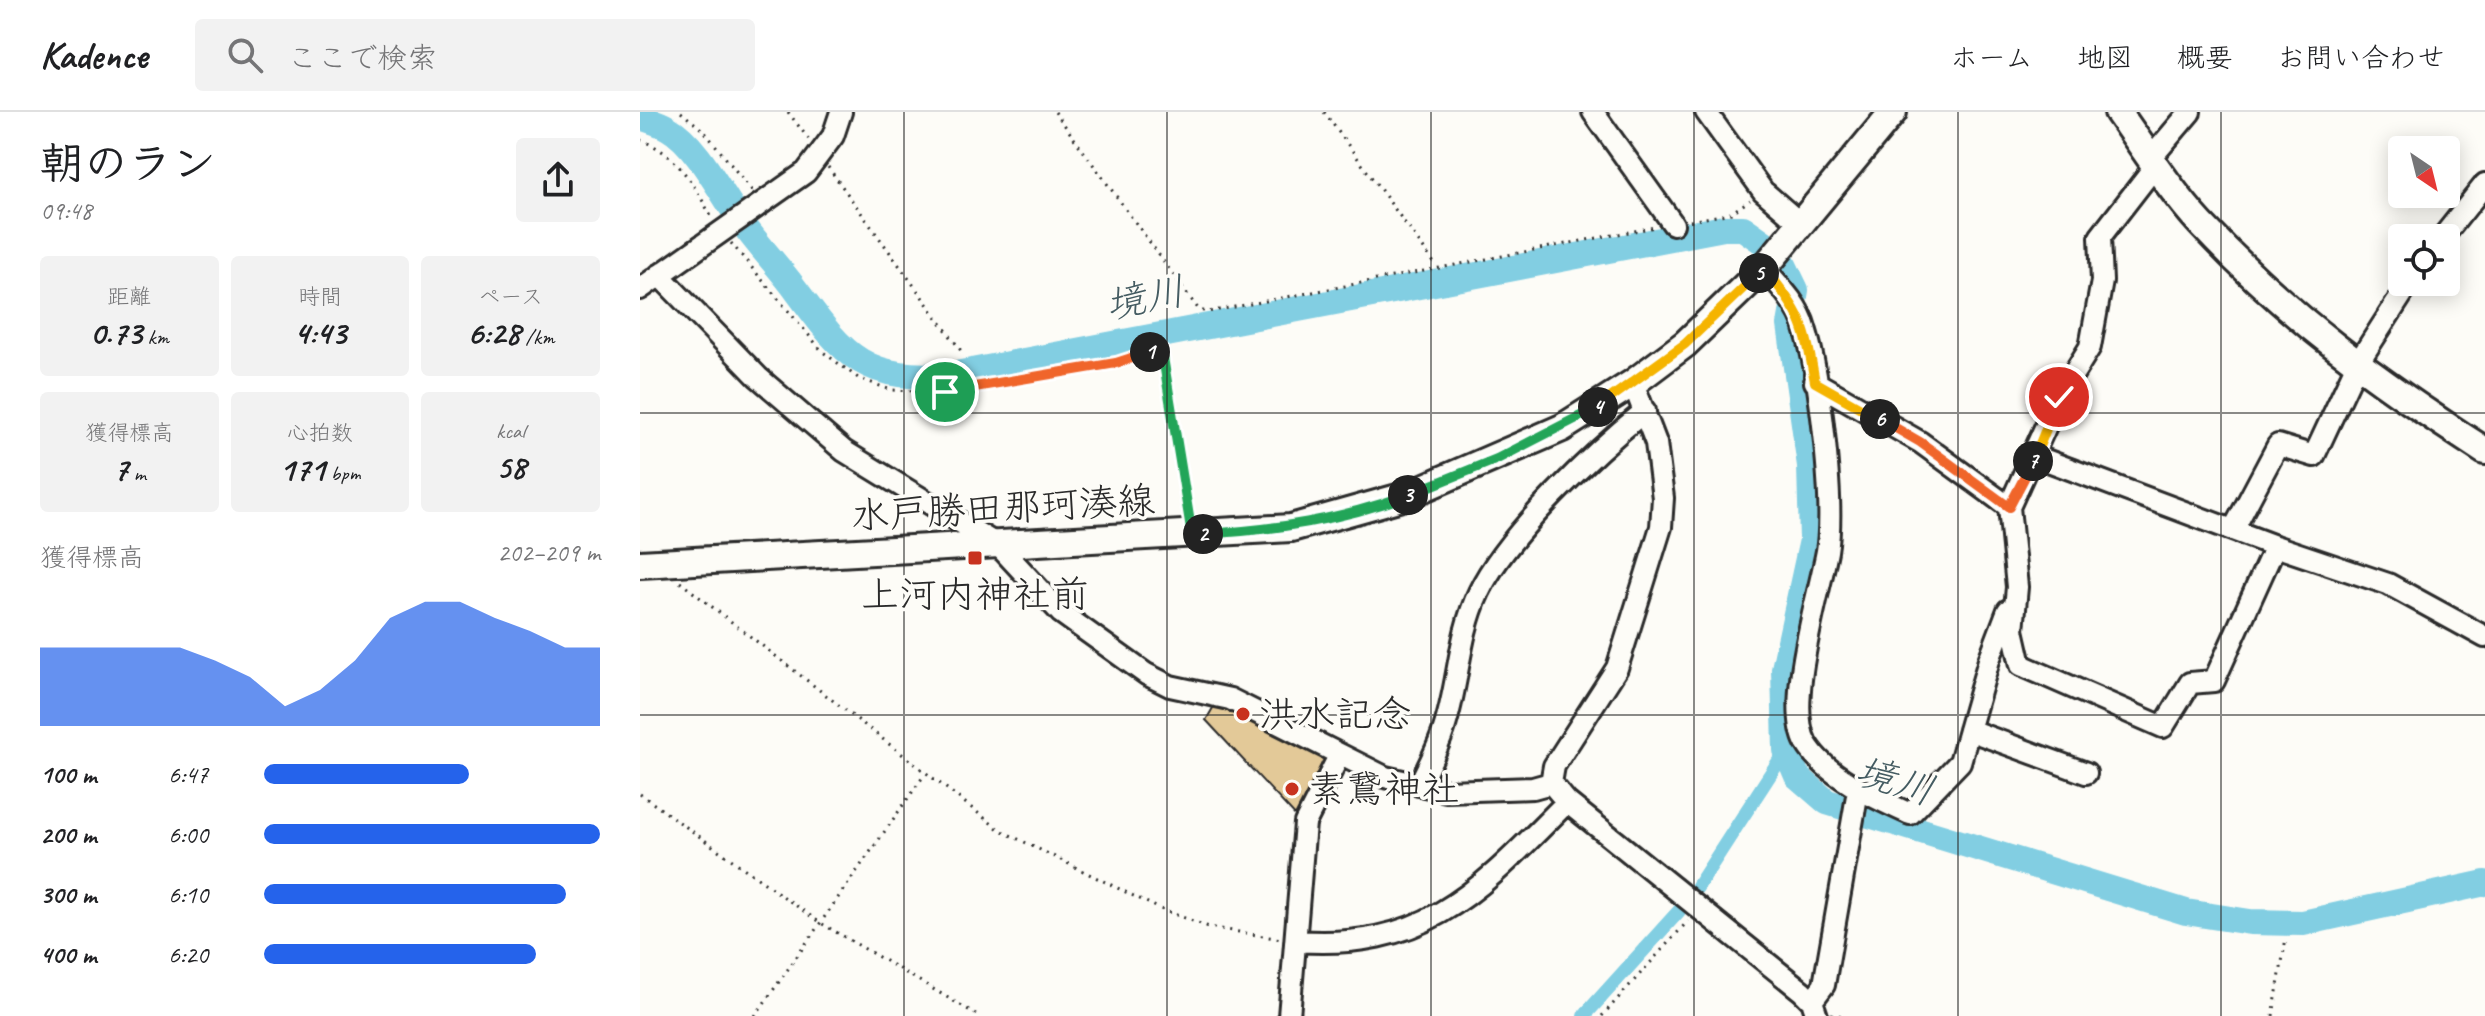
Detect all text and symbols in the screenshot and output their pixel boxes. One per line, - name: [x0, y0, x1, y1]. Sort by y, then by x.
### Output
- search box: [195, 19, 755, 91]
- text: Kadence: [40, 32, 147, 79]
- icon: search: [223, 33, 267, 77]
- text: ここで検索: [287, 39, 437, 77]
- text: ホーム: [1950, 40, 2033, 75]
- text: 地図: [2077, 40, 2133, 75]
- text: 概要: [2177, 40, 2233, 75]
- text: お問い合わせ: [2277, 40, 2445, 75]
- text: 朝のラン: [40, 136, 216, 191]
- north arrow: [2388, 136, 2460, 208]
- map controls: [2388, 136, 2460, 296]
- button: share: [516, 138, 600, 222]
- text: 09:48: [40, 194, 92, 227]
- button: locate: [2388, 224, 2460, 296]
- pin: 5: [1739, 253, 1779, 293]
- text: 5: [1754, 259, 1764, 287]
- water label: 境川: [1101, 266, 1189, 330]
- text: 距離: [107, 283, 151, 311]
- text: 時間: [298, 283, 342, 311]
- text: ペース: [478, 283, 543, 311]
- text: 0.73: [90, 311, 142, 354]
- text: 4:43: [294, 311, 346, 354]
- text: 6:28: [467, 311, 520, 354]
- text: km: [142, 323, 169, 351]
- text: /km: [520, 323, 554, 351]
- pin: 1: [1130, 332, 1170, 372]
- text: 1: [1145, 338, 1155, 366]
- pin: [911, 358, 979, 426]
- pin: [2025, 363, 2093, 431]
- icon: arrive: [923, 370, 967, 414]
- icon: check: [2037, 375, 2081, 419]
- pin: 4: [1578, 387, 1618, 427]
- text: 4: [1593, 393, 1603, 421]
- pin: 6: [1860, 399, 1900, 439]
- text: 6: [1875, 405, 1885, 433]
- text: kcal: [496, 417, 525, 445]
- text: 獲得標高: [85, 419, 173, 447]
- text: 心拍数: [287, 419, 353, 447]
- pin: 7: [2013, 441, 2053, 481]
- text: 58: [496, 445, 526, 488]
- text: 7: [113, 447, 128, 490]
- text: 171: [279, 447, 325, 490]
- text: 7: [2028, 447, 2038, 475]
- text: m: [128, 459, 146, 487]
- text: bpm: [325, 459, 361, 487]
- pin: 3: [1388, 475, 1428, 515]
- street label: 水戸勝田那珂湊線: [850, 477, 1156, 539]
- text: 3: [1403, 481, 1413, 509]
- pin: 2: [1183, 514, 1223, 554]
- text: 2: [1198, 520, 1208, 548]
- text: 202–209 m: [497, 536, 600, 569]
- text: 獲得標高: [40, 541, 144, 574]
- marker: 上河内神社前: [966, 549, 984, 567]
- place label: 上河内神社前: [861, 571, 1089, 618]
- place label: 洪水記念: [1259, 691, 1411, 738]
- marker: 洪水記念: [1234, 705, 1252, 723]
- water label: 境川: [1849, 745, 1941, 817]
- text: 100 m: [40, 758, 96, 791]
- text: 6:47: [168, 758, 208, 791]
- place label: 素鵞神社: [1308, 766, 1460, 813]
- marker: 素鵞神社: [1283, 780, 1301, 798]
- text: 200 m: [40, 818, 96, 851]
- text: 6:00: [168, 818, 208, 851]
- text: 300 m: [40, 878, 96, 911]
- text: 6:10: [168, 878, 208, 911]
- text: 400 m: [40, 938, 96, 971]
- text: 6:20: [168, 938, 208, 971]

